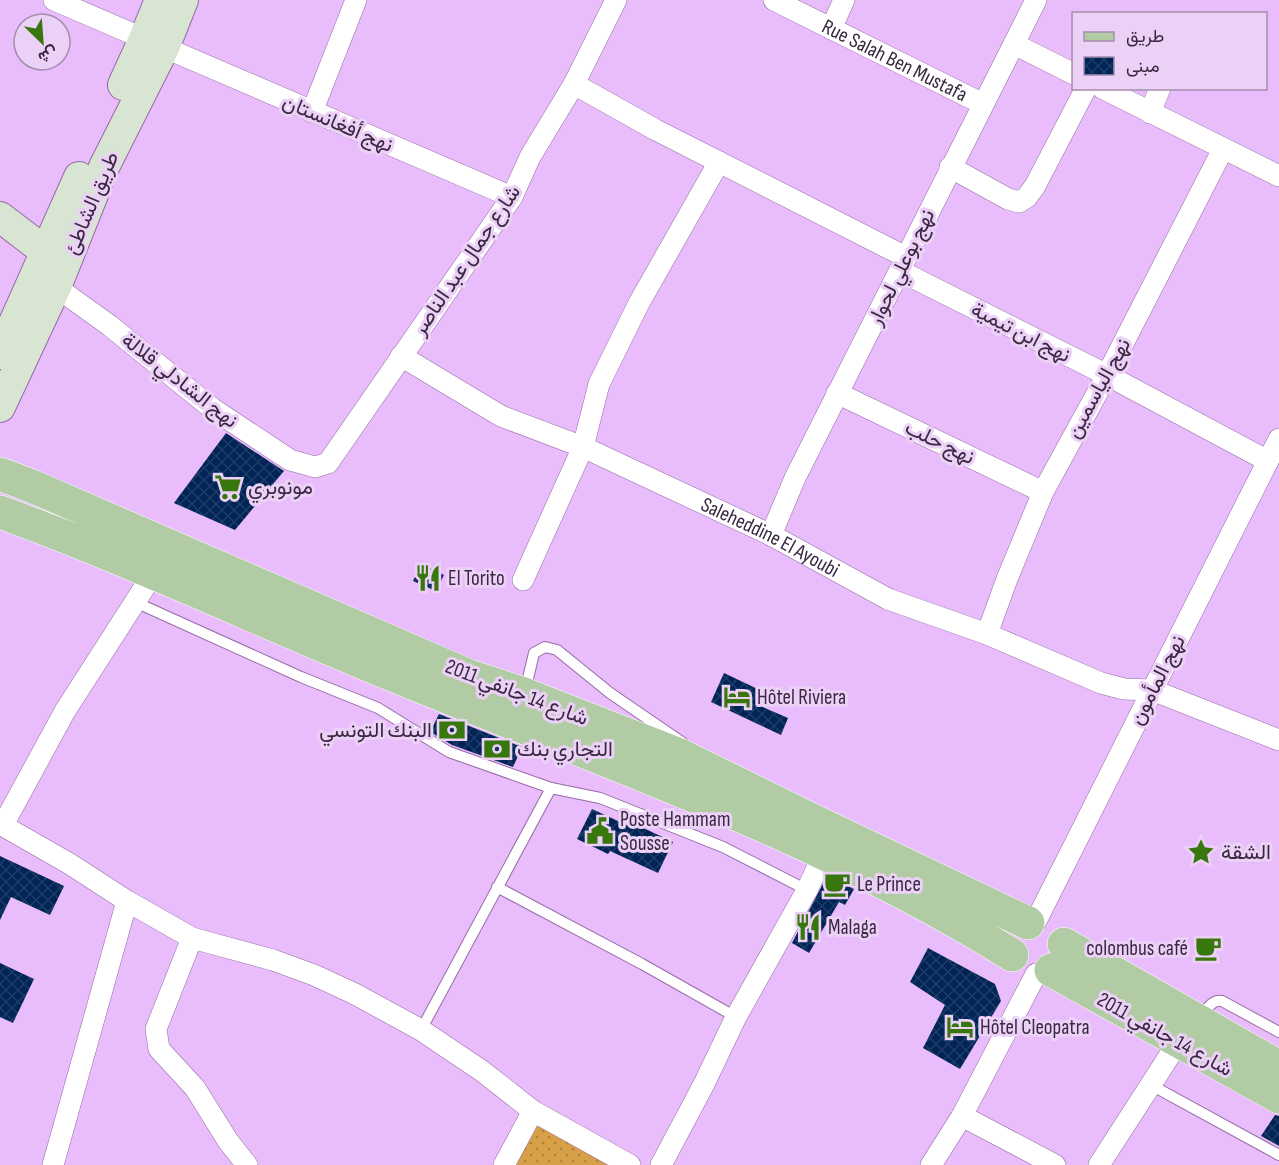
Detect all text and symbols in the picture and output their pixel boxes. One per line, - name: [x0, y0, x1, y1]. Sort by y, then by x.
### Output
- north arrow: [12, 12, 72, 72]
- legend: [1072, 12, 1267, 90]
- street label: Rue Salah Ben Mustafa: [818, 14, 971, 107]
- text: طريق: [1126, 26, 1164, 47]
- text: ش: [35, 42, 60, 67]
- text: مبنى: [1126, 56, 1160, 77]
- street label: نهج أفغانستان: [278, 89, 397, 159]
- street label: طريق الشاطئ: [59, 148, 124, 258]
- street label: شارع جمال عبد الناصر: [406, 180, 527, 342]
- street label: نهج بوعلي لحوار: [862, 205, 944, 332]
- street label: نهج ابن تيمية: [966, 297, 1075, 369]
- street label: نهج الشادلي قلالة: [114, 327, 243, 437]
- street label: نهج الياسمين: [1061, 334, 1137, 443]
- street label: نهج حلب: [900, 415, 979, 471]
- supermarket icon: مونوبري: [213, 472, 243, 502]
- place label: مونوبري: [248, 475, 313, 504]
- street label: Saleheddine El Ayoubi: [697, 492, 844, 583]
- restaurant icon: El Torito: [413, 563, 443, 593]
- place label: El Torito: [448, 566, 505, 591]
- street label: نهج المأمون: [1124, 631, 1192, 730]
- street label: شارع 14 جانفي 2011: [441, 654, 592, 735]
- hotel icon: Hôtel Riviera: [722, 682, 752, 712]
- place label: Hôtel Riviera: [757, 685, 846, 710]
- bank icon: البنك التونسي: [437, 715, 467, 745]
- place label: البنك التونسي: [319, 718, 432, 747]
- bank icon: التجاري بنك: [482, 734, 512, 764]
- place label: التجاري بنك: [517, 737, 613, 766]
- place label: Poste Hammam Sousse: [620, 807, 730, 856]
- public building icon: Poste Hammam Sousse: [585, 816, 615, 846]
- place icon: الشقة: [1186, 837, 1216, 867]
- place label: الشقة: [1221, 840, 1271, 865]
- cafe icon: Le Prince: [822, 869, 852, 899]
- place label: Le Prince: [857, 872, 921, 897]
- restaurant icon: Malaga: [793, 912, 823, 942]
- place label: Malaga: [828, 915, 877, 940]
- cafe icon: colombus café: [1193, 933, 1223, 963]
- place label: colombus café: [1086, 936, 1188, 961]
- street label: شارع 14 جانفي 2011: [1091, 987, 1237, 1085]
- hotel icon: Hôtel Cleopatra: [945, 1012, 975, 1042]
- place label: Hôtel Cleopatra: [980, 1015, 1090, 1040]

